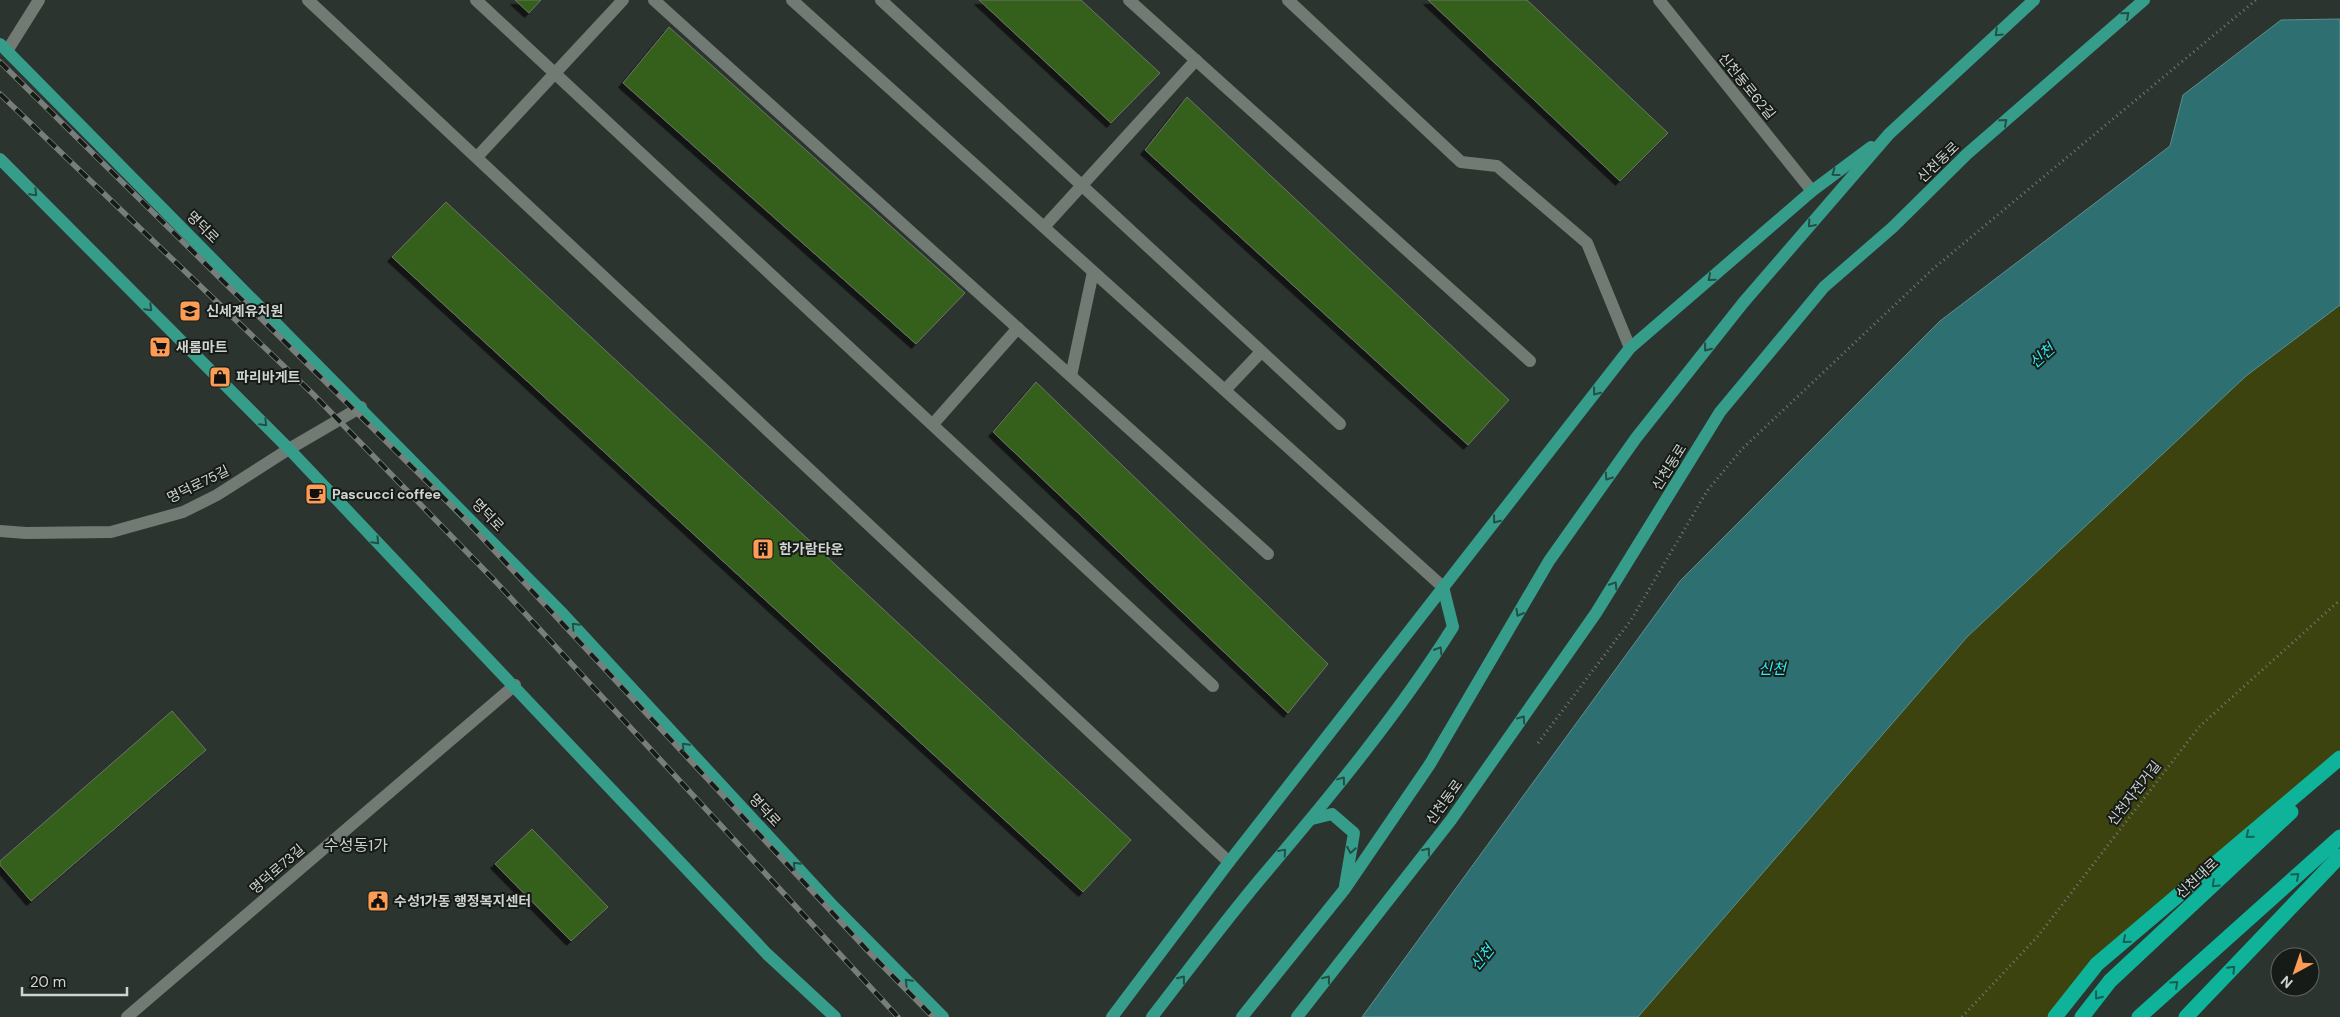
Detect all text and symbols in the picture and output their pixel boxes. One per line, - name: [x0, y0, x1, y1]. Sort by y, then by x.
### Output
- one-way arrow: [2121, 12, 2130, 21]
- one-way arrow: [1995, 27, 2004, 36]
- street label: 신천동로62길: [1715, 49, 1779, 123]
- one-way arrow: [1998, 119, 2007, 128]
- street label: 신천동로: [1913, 138, 1963, 186]
- one-way arrow: [1832, 168, 1841, 176]
- one-way arrow: [29, 187, 38, 196]
- street label: 명덕로: [183, 207, 223, 247]
- one-way arrow: [1808, 218, 1817, 227]
- one-way arrow: [1708, 272, 1717, 281]
- school or university icon: 신세계유치원: [178, 299, 202, 323]
- one-way arrow: [143, 302, 152, 311]
- place label: 신세계유치원: [206, 302, 283, 320]
- supermarket icon: 새롬마트: [148, 335, 172, 359]
- place label: 새롬마트: [176, 338, 228, 356]
- water label: 신천: [2025, 338, 2061, 373]
- one-way arrow: [1703, 343, 1712, 352]
- shop icon: 파리바게트: [208, 365, 232, 389]
- place label: 파리바게트: [236, 368, 301, 386]
- one-way arrow: [1593, 386, 1602, 396]
- one-way arrow: [258, 418, 267, 427]
- street label: 신천동로: [1648, 440, 1690, 494]
- street label: 명덕로75길: [164, 461, 232, 507]
- one-way arrow: [1605, 472, 1614, 481]
- cafe icon: Pascucci coffee: [304, 482, 328, 506]
- place label: Pascucci coffee: [332, 485, 441, 503]
- street label: 명덕로: [468, 495, 508, 535]
- one-way arrow: [1493, 514, 1501, 523]
- one-way arrow: [370, 535, 379, 544]
- building icon: 한가람타운: [751, 537, 775, 561]
- place label: 한가람타운: [779, 540, 844, 558]
- one-way arrow: [1607, 581, 1617, 590]
- one-way arrow: [1515, 608, 1525, 617]
- one-way arrow: [572, 623, 581, 632]
- one-way arrow: [1433, 646, 1442, 655]
- water label: 신천: [1758, 659, 1788, 679]
- one-way arrow: [1516, 715, 1525, 725]
- one-way arrow: [682, 742, 691, 751]
- street label: 신천자전거길: [2103, 757, 2165, 829]
- one-way arrow: [1336, 776, 1345, 786]
- street label: 신천동로: [1422, 776, 1466, 828]
- street label: 명덕로: [745, 790, 785, 830]
- one-way arrow: [2246, 830, 2255, 839]
- district label: 수성동1가: [324, 835, 388, 856]
- street label: 명덕로73길: [246, 840, 308, 898]
- one-way arrow: [1347, 846, 1357, 854]
- one-way arrow: [1421, 848, 1429, 857]
- one-way arrow: [1278, 849, 1286, 858]
- street label: 신천대로: [2172, 854, 2222, 902]
- one-way arrow: [793, 862, 802, 871]
- one-way arrow: [2291, 872, 2300, 881]
- one-way arrow: [2211, 878, 2220, 887]
- public building icon: 수성1가동 행정복지센터: [366, 889, 390, 913]
- place label: 수성1가동 행정복지센터: [394, 892, 531, 910]
- one-way arrow: [2122, 935, 2131, 944]
- water label: 신천: [1466, 939, 1500, 975]
- north arrow: [2270, 947, 2320, 997]
- scale bar: [22, 964, 128, 996]
- one-way arrow: [2226, 966, 2235, 975]
- text: 20 m: [30, 972, 66, 992]
- text: N: [2277, 972, 2296, 992]
- one-way arrow: [1176, 976, 1184, 985]
- one-way arrow: [1321, 976, 1329, 985]
- one-way arrow: [905, 979, 914, 988]
- one-way arrow: [2169, 980, 2178, 989]
- one-way arrow: [2095, 990, 2103, 999]

